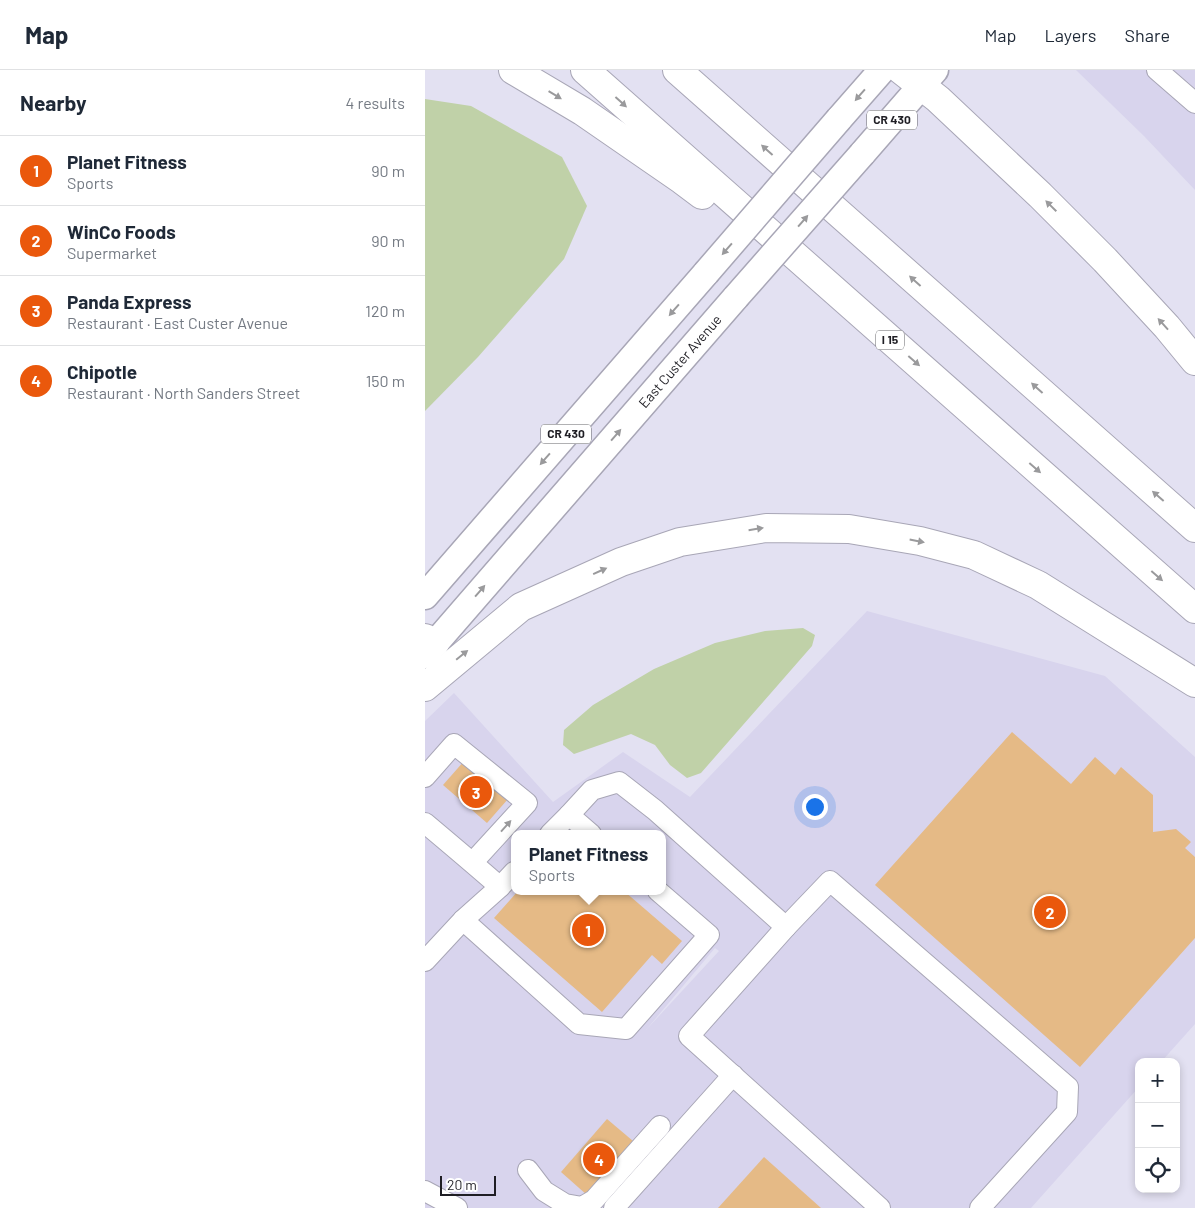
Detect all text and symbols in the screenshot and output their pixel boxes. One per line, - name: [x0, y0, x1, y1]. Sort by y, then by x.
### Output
- text: Map: [25, 20, 68, 49]
- text: Map: [984, 24, 1016, 46]
- text: Layers: [1044, 24, 1097, 46]
- text: Share: [1125, 24, 1170, 46]
- one-way arrow: [855, 88, 866, 101]
- text: Nearby: [20, 90, 86, 115]
- one-way arrow: [549, 90, 562, 99]
- text: 4 results: [345, 93, 405, 112]
- one-way arrow: [615, 97, 628, 108]
- road number: CR 430: [867, 110, 917, 130]
- one-way arrow: [762, 144, 774, 156]
- text: Planet Fitness: [67, 150, 187, 173]
- text: 1: [33, 161, 39, 180]
- text: 90 m: [371, 161, 405, 180]
- text: Sports: [67, 173, 113, 192]
- one-way arrow: [1046, 201, 1058, 213]
- one-way arrow: [797, 215, 809, 227]
- text: WinCo Foods: [67, 220, 176, 243]
- text: 2: [32, 231, 40, 250]
- text: 90 m: [371, 231, 405, 250]
- one-way arrow: [721, 242, 733, 254]
- text: Supermarket: [67, 243, 157, 262]
- one-way arrow: [910, 275, 922, 287]
- text: Panda Express: [67, 290, 192, 313]
- text: 3: [32, 301, 40, 320]
- text: 120 m: [365, 301, 405, 320]
- one-way arrow: [669, 303, 680, 316]
- street label: East Custer Avenue: [635, 311, 725, 411]
- text: Restaurant · East Custer Avenue: [67, 313, 288, 332]
- one-way arrow: [1158, 318, 1169, 331]
- road number: I 15: [876, 330, 904, 350]
- one-way arrow: [907, 355, 920, 366]
- text: Chipotle: [67, 360, 137, 383]
- text: 4: [31, 371, 41, 390]
- text: 150 m: [366, 371, 405, 390]
- text: Restaurant · North Sanders Street: [67, 383, 300, 402]
- one-way arrow: [1030, 383, 1043, 394]
- road number: CR 430: [541, 424, 591, 444]
- one-way arrow: [610, 430, 622, 442]
- one-way arrow: [539, 452, 550, 465]
- one-way arrow: [1029, 462, 1041, 474]
- one-way arrow: [1153, 490, 1165, 502]
- one-way arrow: [748, 525, 764, 533]
- one-way arrow: [910, 537, 925, 545]
- one-way arrow: [593, 567, 607, 575]
- one-way arrow: [1151, 570, 1163, 582]
- one-way arrow: [474, 586, 486, 598]
- one-way arrow: [456, 650, 469, 661]
- pin: 3: [460, 773, 492, 811]
- your location: [802, 794, 828, 820]
- one-way arrow: [500, 820, 511, 833]
- popup: [511, 830, 666, 895]
- text: Planet Fitness: [529, 842, 648, 865]
- text: Sports: [529, 865, 575, 884]
- pin: 2: [1034, 893, 1066, 931]
- pin: 1: [572, 911, 604, 949]
- map controls: [1135, 1058, 1180, 1193]
- button: +: [1135, 1058, 1180, 1103]
- button: −: [1135, 1103, 1180, 1148]
- pin: 4: [583, 1140, 615, 1178]
- button: locate: [1135, 1148, 1180, 1193]
- scale bar: [440, 1173, 496, 1196]
- text: 20 m: [447, 1176, 477, 1193]

